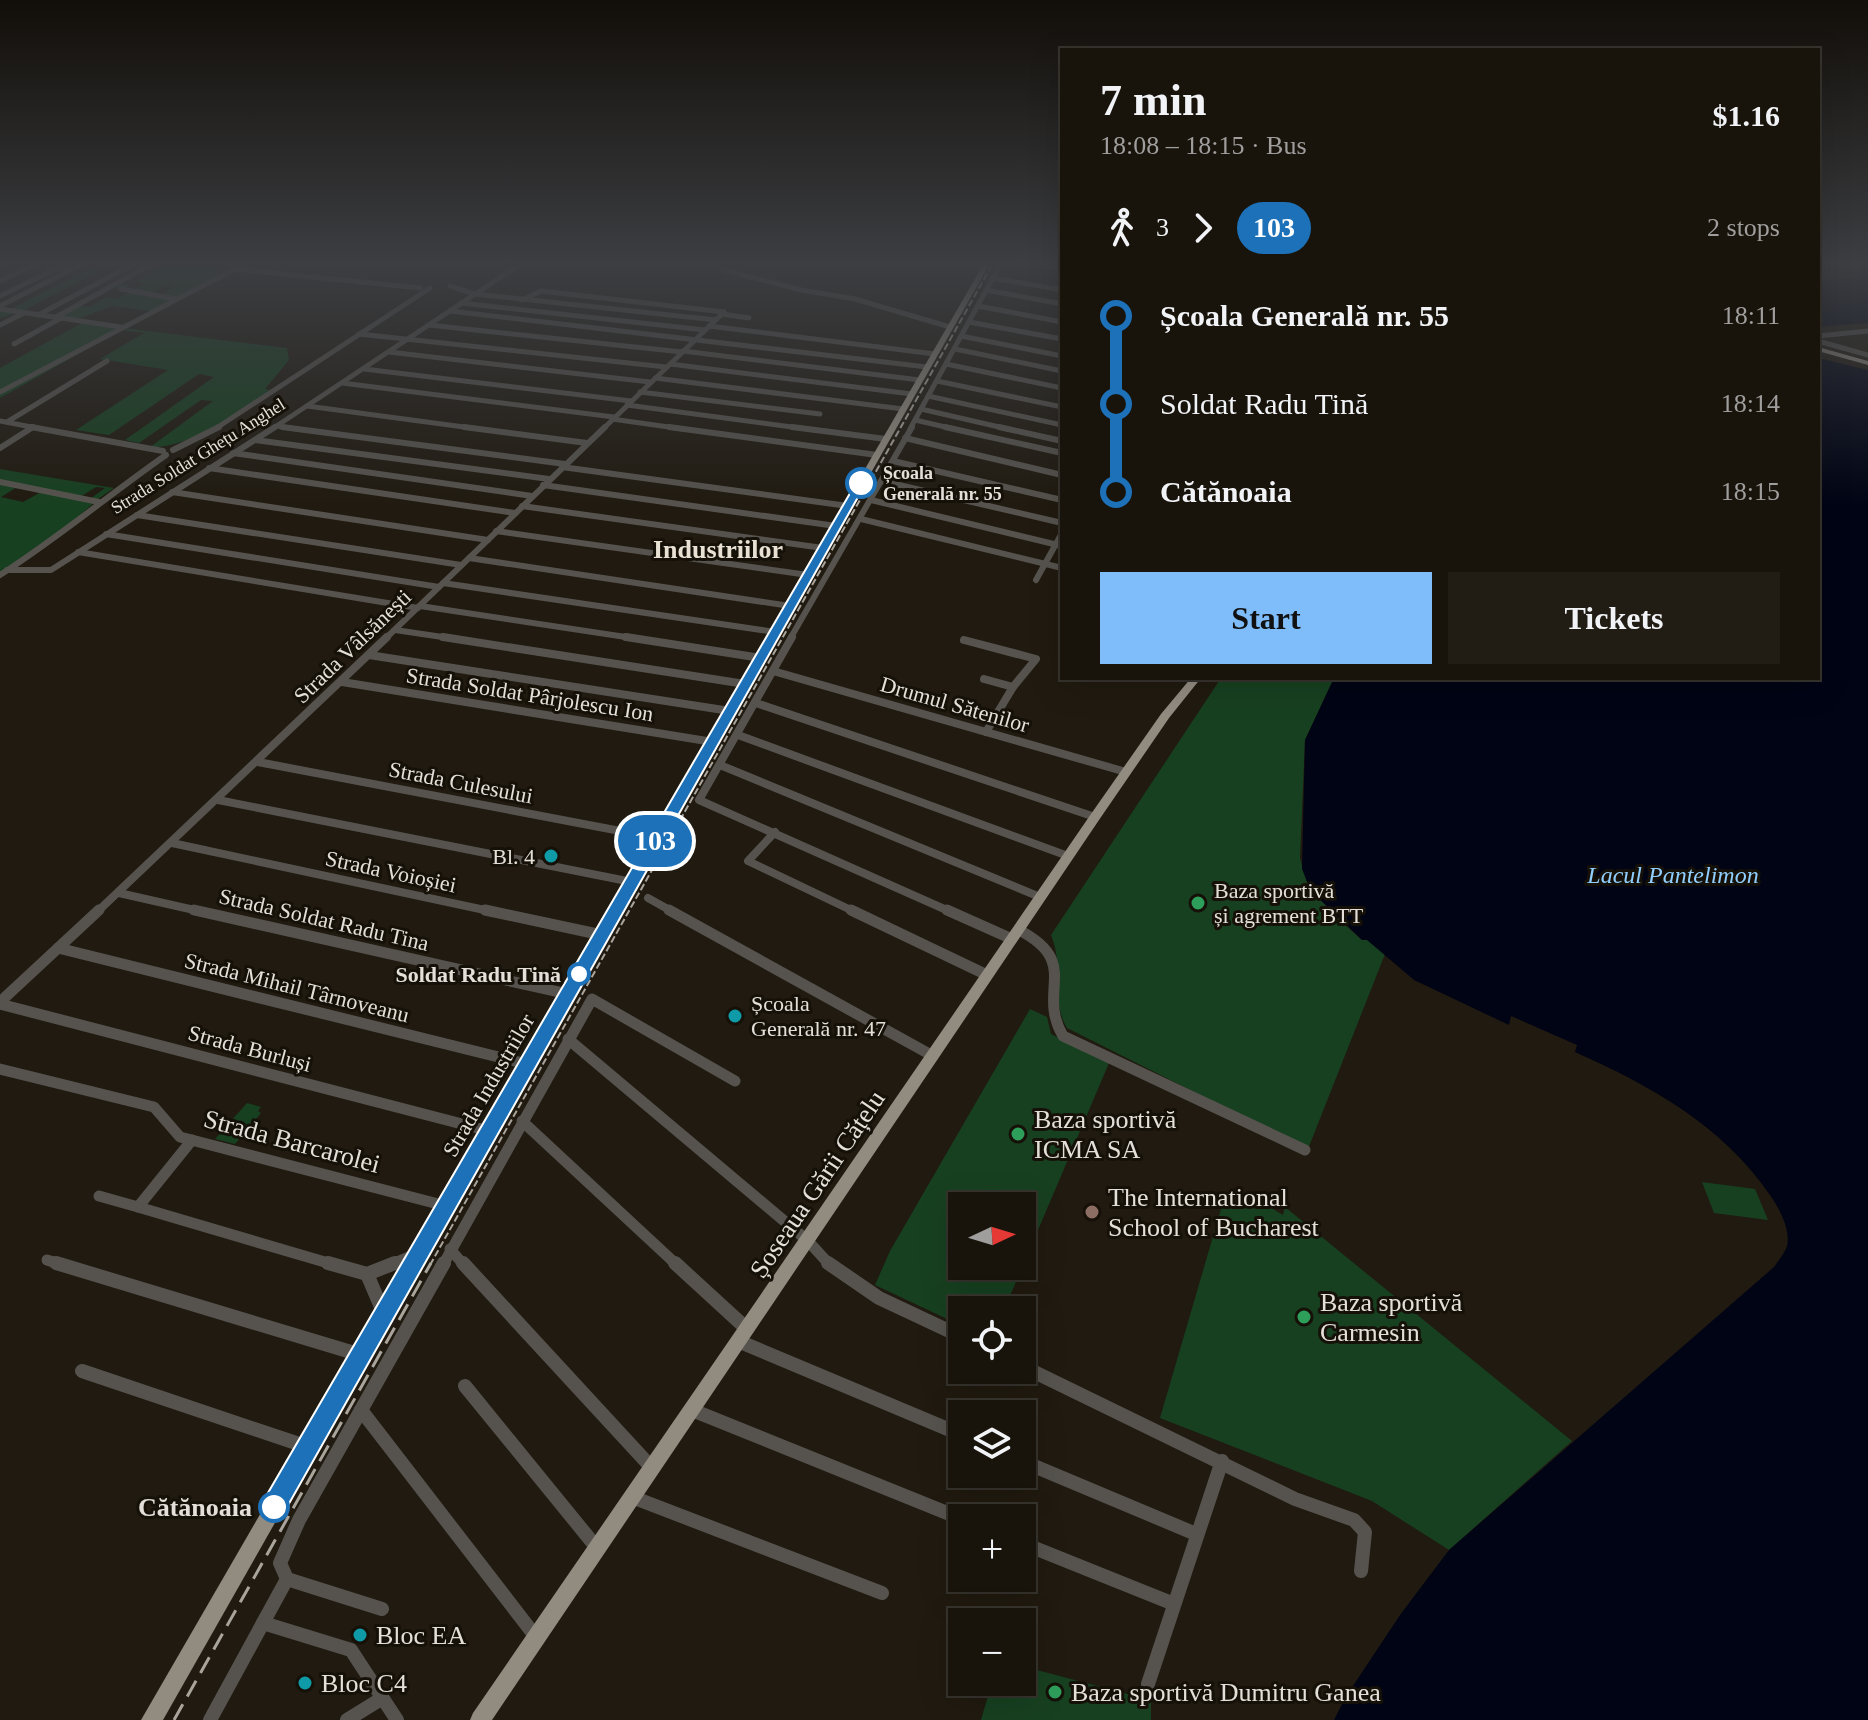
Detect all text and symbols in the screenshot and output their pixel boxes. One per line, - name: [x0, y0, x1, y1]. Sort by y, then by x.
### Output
- text: 7 min: [1100, 76, 1206, 125]
- text: $1.16: [1713, 99, 1780, 132]
- text: 18:08 – 18:15 · Bus: [1100, 131, 1307, 160]
- icon: walk: [1100, 206, 1144, 250]
- icon: forward: [1181, 206, 1225, 250]
- text: 103: [1253, 212, 1295, 243]
- text: 3: [1156, 213, 1169, 242]
- text: 2 stops: [1707, 213, 1780, 242]
- text: Școala Generală nr. 55: [1160, 299, 1449, 332]
- text: 18:11: [1722, 301, 1780, 330]
- text: Soldat Radu Tină: [1160, 387, 1368, 420]
- text: 18:14: [1721, 389, 1780, 418]
- street label: Strada Soldat Ghețu Anghel: [107, 394, 289, 518]
- place label: Școala Generală nr. 55: [883, 463, 1002, 504]
- marker: Școala Generală nr. 55: [846, 468, 876, 498]
- text: Cătănoaia: [1160, 475, 1292, 508]
- text: 18:15: [1721, 477, 1780, 506]
- district label: Industriilor: [653, 535, 783, 564]
- button: Start: [1100, 572, 1432, 664]
- button: Tickets: [1448, 572, 1780, 664]
- street label: Strada Vâlsănești: [289, 584, 416, 708]
- street label: Strada Soldat Pârjolescu Ion: [405, 663, 655, 726]
- street label: Drumul Sătenilor: [878, 671, 1033, 738]
- street label: Strada Culesului: [387, 756, 535, 809]
- line badge: 103: [609, 815, 701, 867]
- text: 103: [634, 825, 676, 856]
- place label: Bl. 4: [492, 844, 535, 869]
- street label: Strada Voioșiei: [323, 845, 459, 898]
- marker: Bl. 4: [542, 847, 560, 865]
- water label: Lacul Pantelimon: [1586, 862, 1759, 888]
- place label: Baza sportivă și agrement BTT: [1214, 878, 1364, 928]
- street label: Strada Soldat Radu Tina: [217, 883, 431, 956]
- marker: Baza sportivă și agrement BTT: [1189, 894, 1207, 912]
- street label: Strada Mihail Târnoveanu: [182, 947, 412, 1027]
- place label: Soldat Radu Tină: [396, 962, 561, 987]
- marker: Soldat Radu Tină: [568, 963, 590, 985]
- place label: Școala Generală nr. 47: [751, 991, 886, 1041]
- marker: Școala Generală nr. 47: [726, 1007, 744, 1025]
- street label: Strada Industriilor: [437, 1009, 540, 1161]
- street label: Strada Burluși: [186, 1020, 314, 1077]
- street label: Șoseaua Gării Cățelu: [744, 1085, 891, 1283]
- street label: Strada Barcarolei: [201, 1104, 383, 1179]
- place label: Baza sportivă ICMA SA: [1034, 1105, 1177, 1164]
- marker: Baza sportivă ICMA SA: [1009, 1125, 1027, 1143]
- place label: The International School of Bucharest: [1108, 1183, 1320, 1242]
- north arrow: [948, 1192, 1036, 1280]
- map controls: [948, 1192, 1036, 1696]
- marker: The International School of Bucharest: [1083, 1203, 1101, 1221]
- place label: Baza sportivă Carmesin: [1320, 1288, 1463, 1347]
- button: locate: [948, 1296, 1036, 1384]
- marker: Baza sportivă Carmesin: [1295, 1308, 1313, 1326]
- button: layers: [948, 1400, 1036, 1488]
- marker: Cătănoaia: [259, 1492, 289, 1522]
- place label: Cătănoaia: [138, 1493, 252, 1522]
- button: +: [948, 1504, 1036, 1592]
- button: −: [948, 1608, 1036, 1696]
- place label: Bloc EA: [376, 1621, 466, 1650]
- marker: Bloc EA: [351, 1626, 369, 1644]
- place label: Bloc C4: [321, 1669, 407, 1698]
- marker: Bloc C4: [296, 1674, 314, 1692]
- place label: Baza sportivă Dumitru Ganea: [1071, 1678, 1381, 1707]
- marker: Baza sportivă Dumitru Ganea: [1046, 1683, 1064, 1701]

